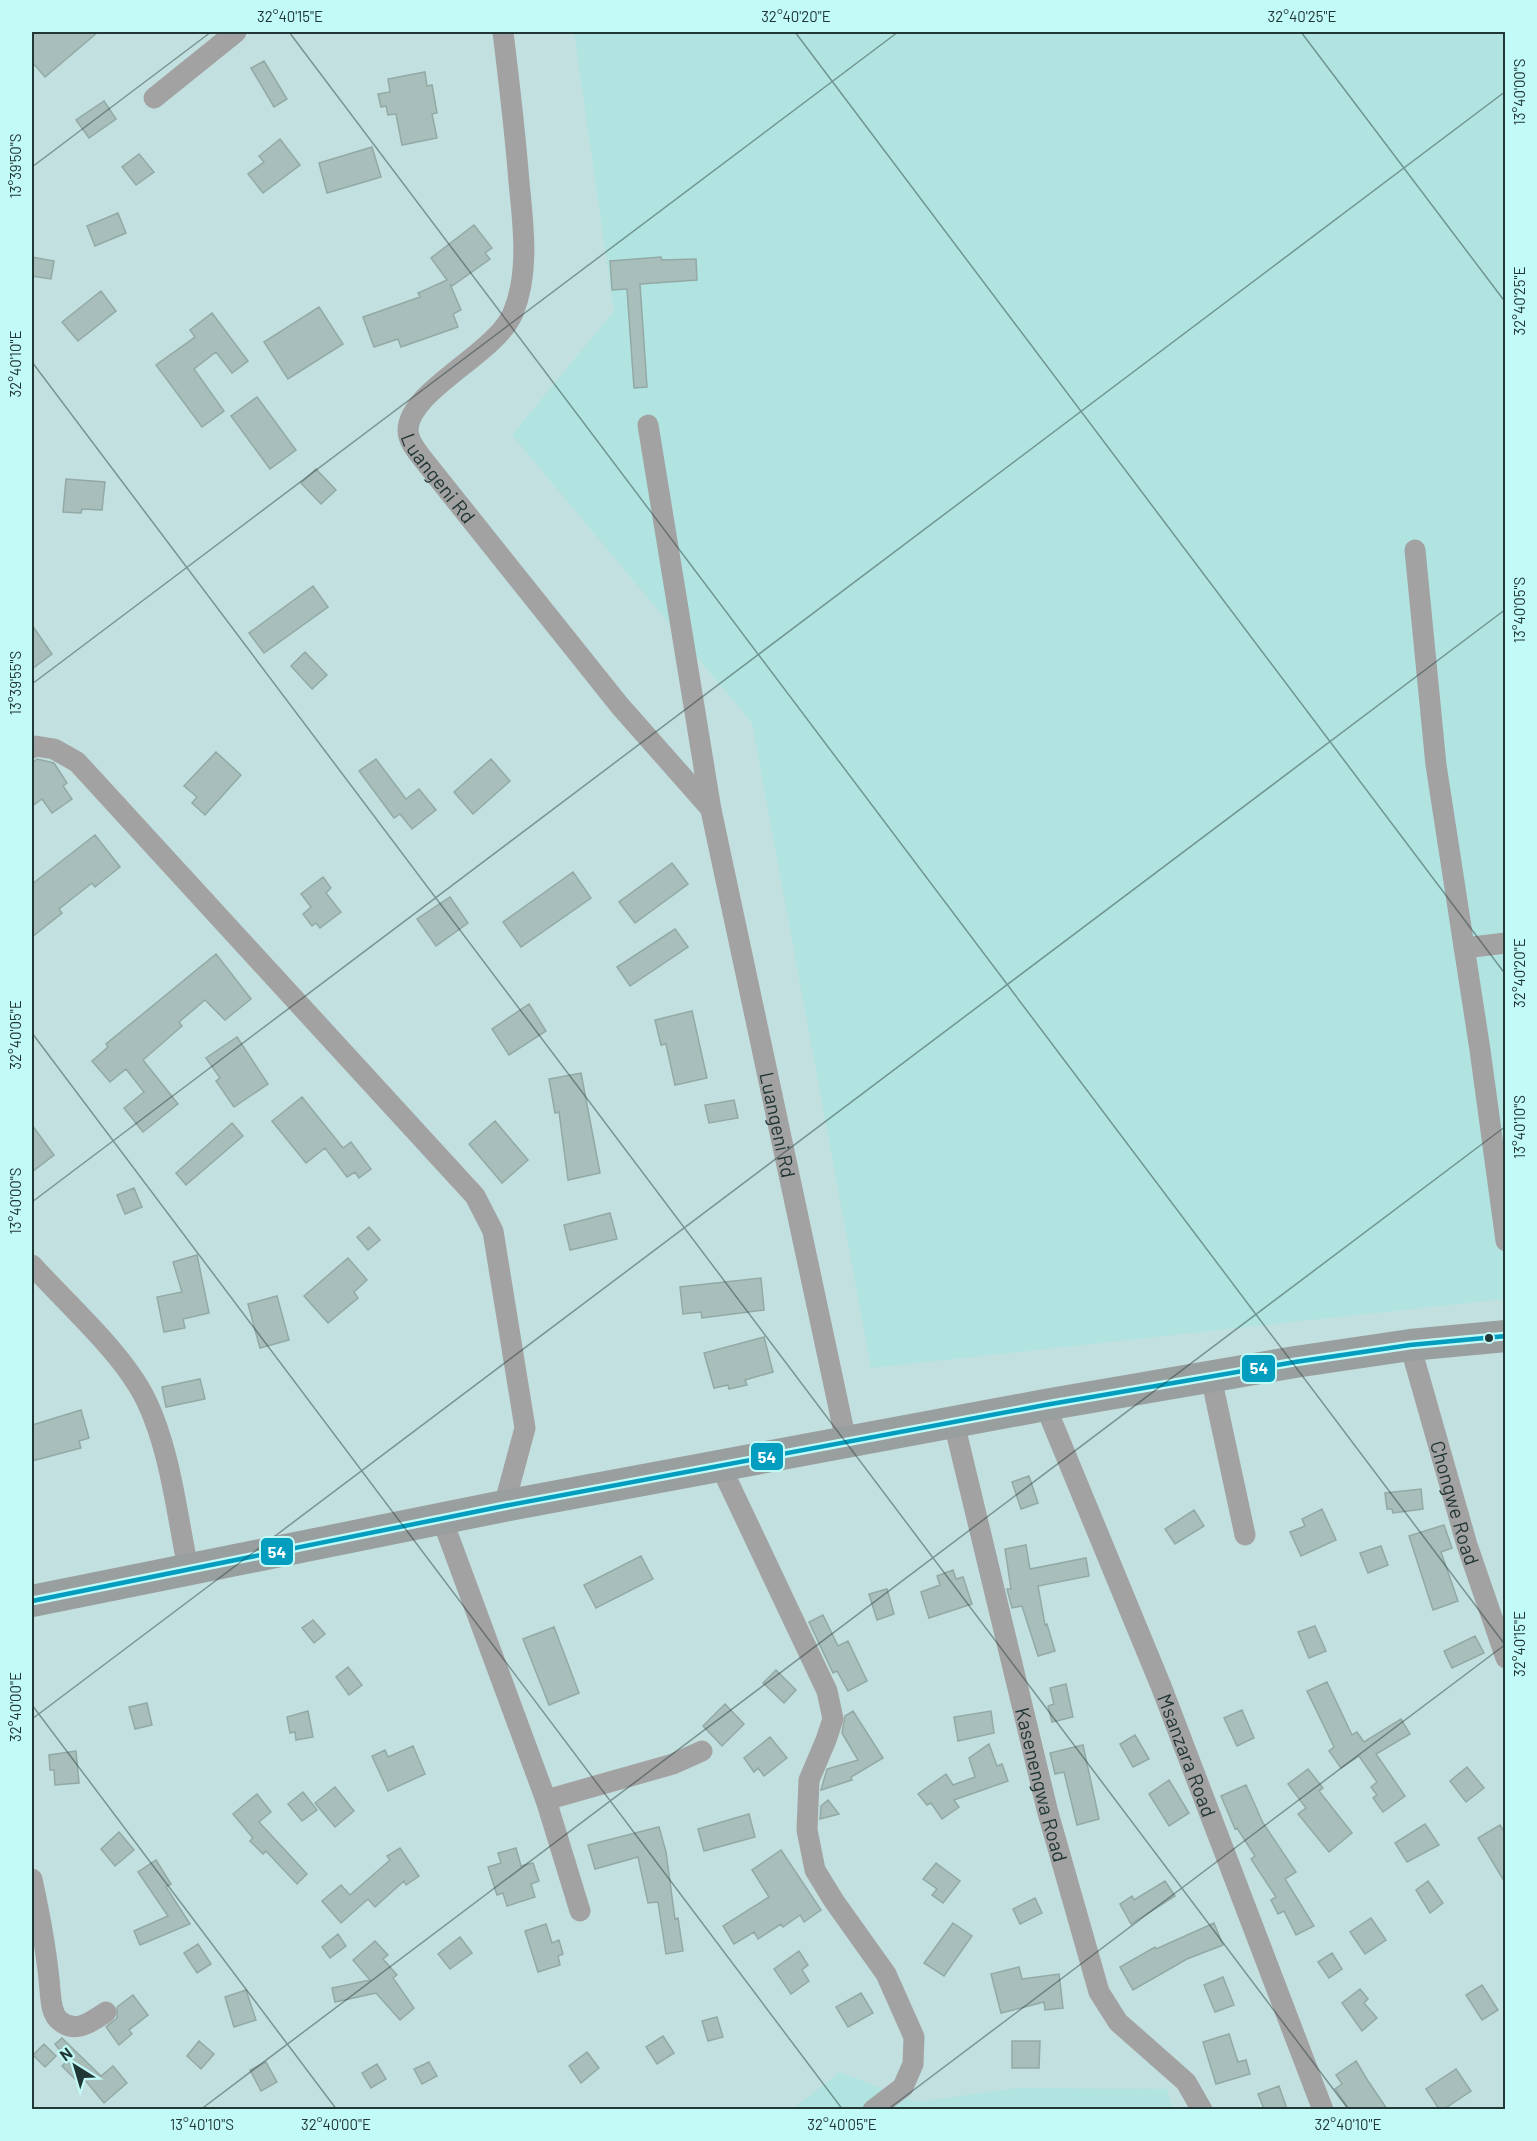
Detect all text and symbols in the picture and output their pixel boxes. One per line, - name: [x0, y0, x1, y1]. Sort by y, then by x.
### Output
- text: 32°40'15"E: [257, 7, 323, 25]
- text: 32°40'20"E: [761, 7, 831, 25]
- text: 32°40'25"E: [1268, 7, 1336, 25]
- text: 13°40'00"S: [1510, 58, 1528, 126]
- text: 13°39'50"S: [6, 133, 24, 199]
- text: 32°40'25"E: [1510, 267, 1528, 335]
- text: 32°40'10"E: [6, 331, 24, 397]
- street label: Luangeni Rd: [397, 430, 481, 527]
- text: 13°40'05"S: [1510, 577, 1528, 643]
- text: 13°39'55"S: [6, 651, 24, 715]
- text: 32°40'20"E: [1510, 938, 1528, 1008]
- text: 32°40'05"E: [6, 1000, 24, 1070]
- street label: Luangeni Rd: [755, 1070, 801, 1180]
- text: 13°40'10"S: [1510, 1095, 1528, 1159]
- text: 13°40'00"S: [6, 1167, 24, 1235]
- unlabelled marker: [1483, 1332, 1495, 1344]
- line badge: 54: [1241, 1354, 1276, 1383]
- text: 54: [1250, 1358, 1268, 1377]
- street label: Chongwe Road: [1426, 1438, 1485, 1568]
- line badge: 54: [750, 1442, 784, 1471]
- text: 54: [758, 1447, 776, 1466]
- line badge: 54: [260, 1537, 294, 1566]
- text: 54: [268, 1542, 286, 1561]
- text: 32°40'15"E: [1510, 1611, 1528, 1677]
- text: 32°40'00"E: [6, 1672, 24, 1742]
- street label: Msanzara Road: [1153, 1690, 1222, 1820]
- street label: Kasenengwa Road: [1011, 1705, 1073, 1864]
- north arrow: [45, 2036, 105, 2096]
- text: N: [56, 2043, 76, 2064]
- text: 13°40'10"S: [170, 2115, 234, 2133]
- text: 32°40'00"E: [301, 2115, 371, 2133]
- text: 32°40'05"E: [807, 2115, 877, 2133]
- text: 32°40'10"E: [1315, 2115, 1381, 2133]

